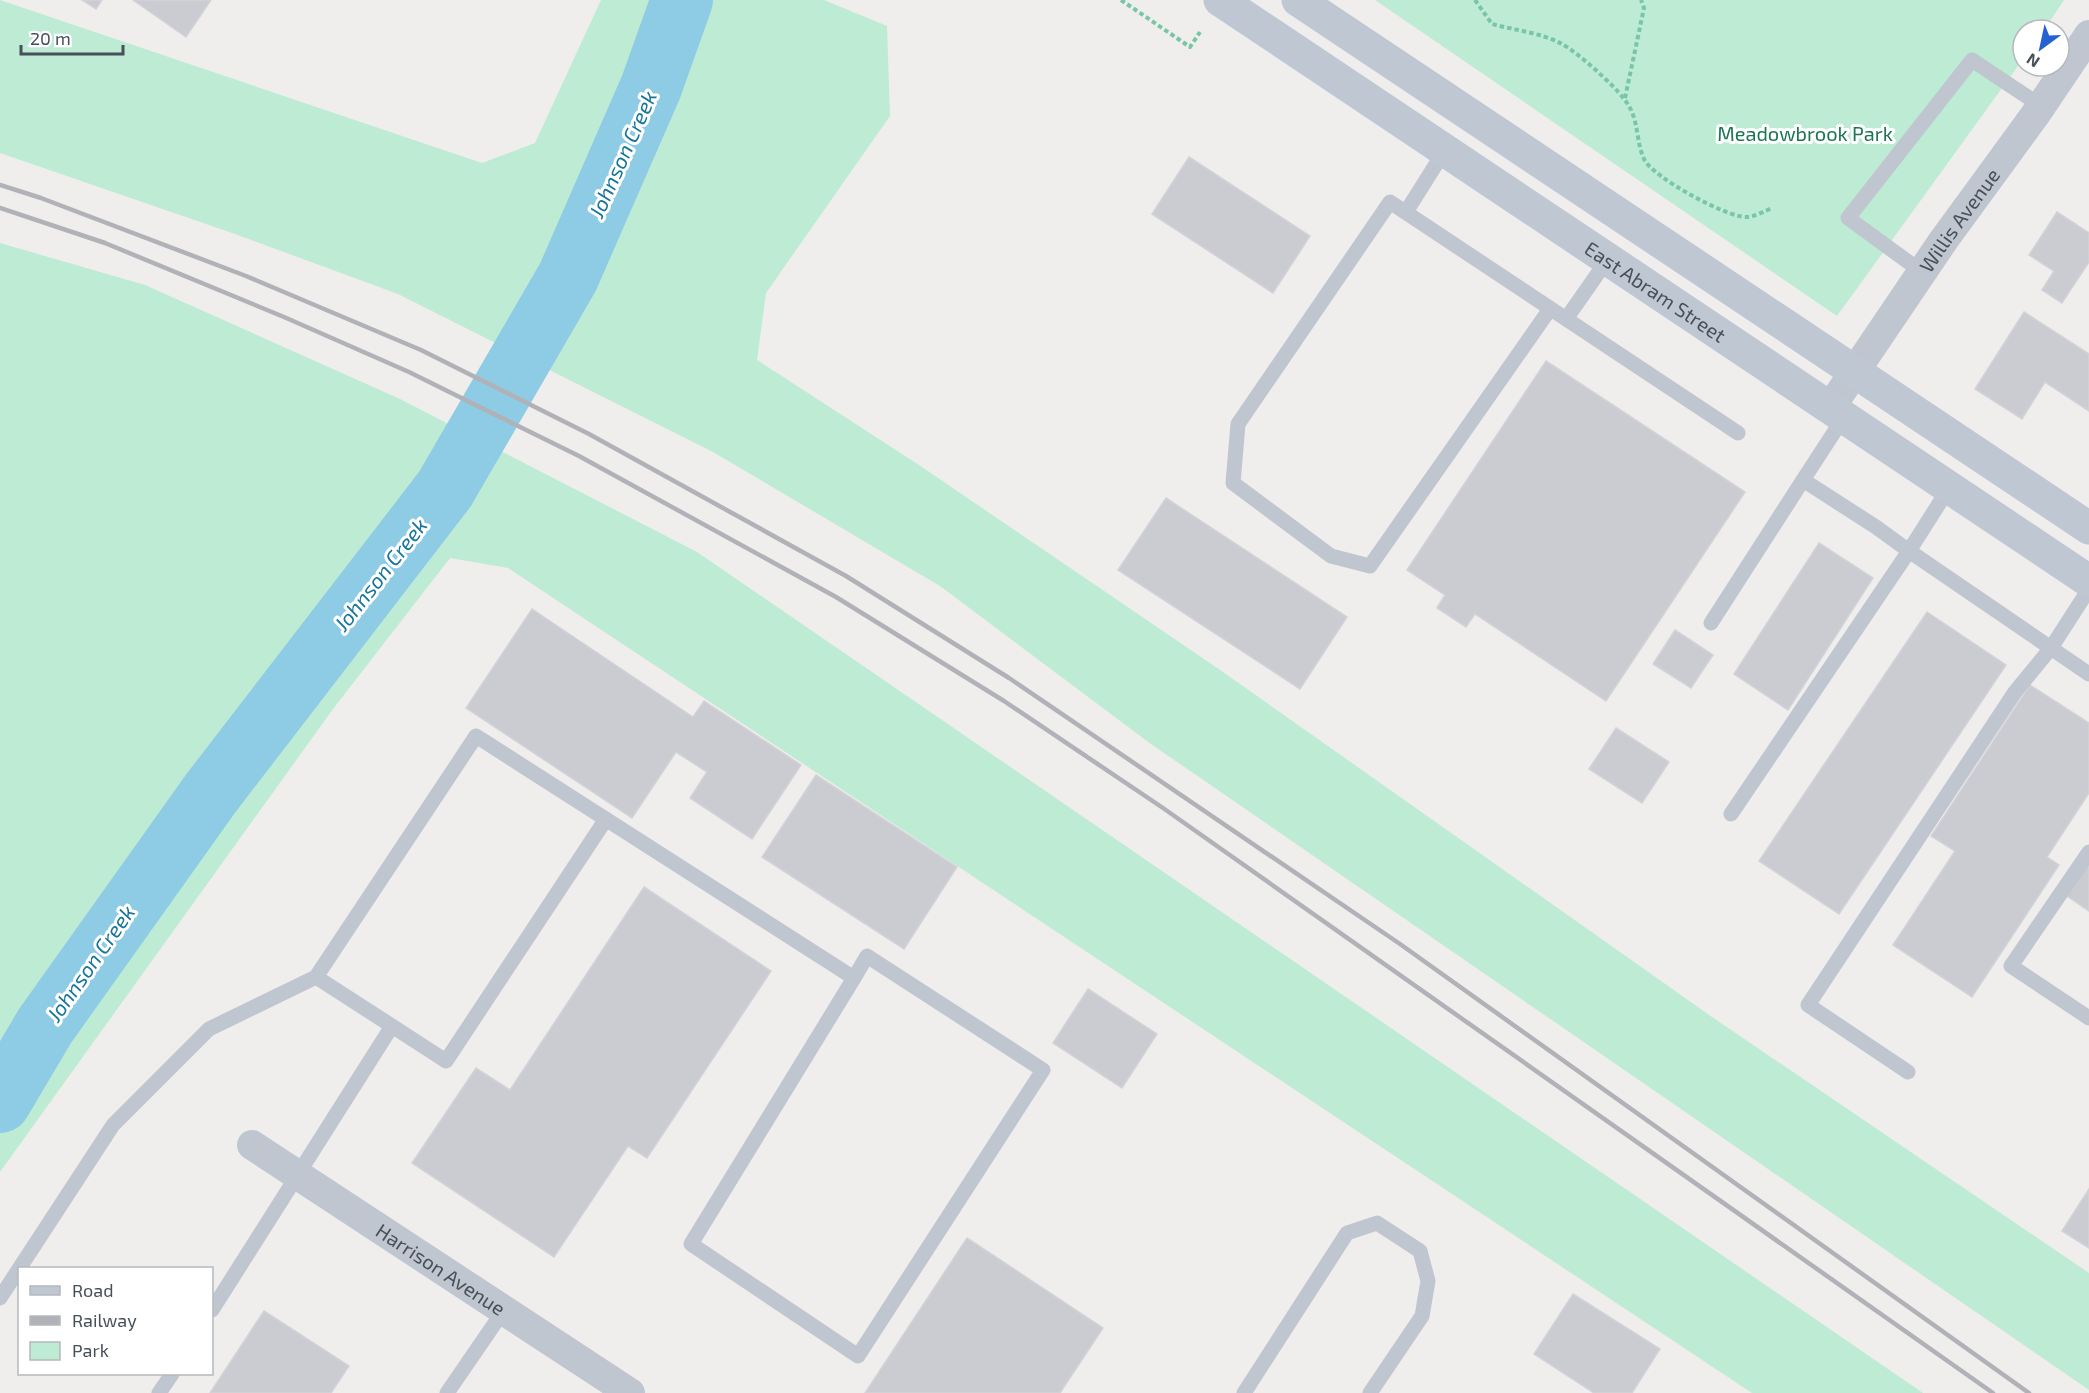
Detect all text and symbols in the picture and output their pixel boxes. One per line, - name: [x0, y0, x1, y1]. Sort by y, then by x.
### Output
- scale bar: [21, 18, 123, 56]
- north arrow: [2011, 18, 2071, 78]
- text: 20 m: [30, 27, 71, 49]
- text: N: [2023, 50, 2043, 72]
- water label: Johnson Creek: [582, 87, 661, 222]
- park label: Meadowbrook Park: [1717, 121, 1893, 145]
- street label: Willis Avenue: [1914, 163, 2004, 276]
- street label: East Abram Street: [1581, 236, 1731, 347]
- water label: Johnson Creek: [328, 513, 432, 636]
- water label: Johnson Creek: [40, 900, 139, 1027]
- street label: Harrison Avenue: [372, 1218, 510, 1320]
- legend: [18, 1267, 213, 1375]
- text: Road: [72, 1279, 113, 1301]
- text: Railway: [72, 1309, 137, 1331]
- text: Park: [72, 1339, 109, 1361]

